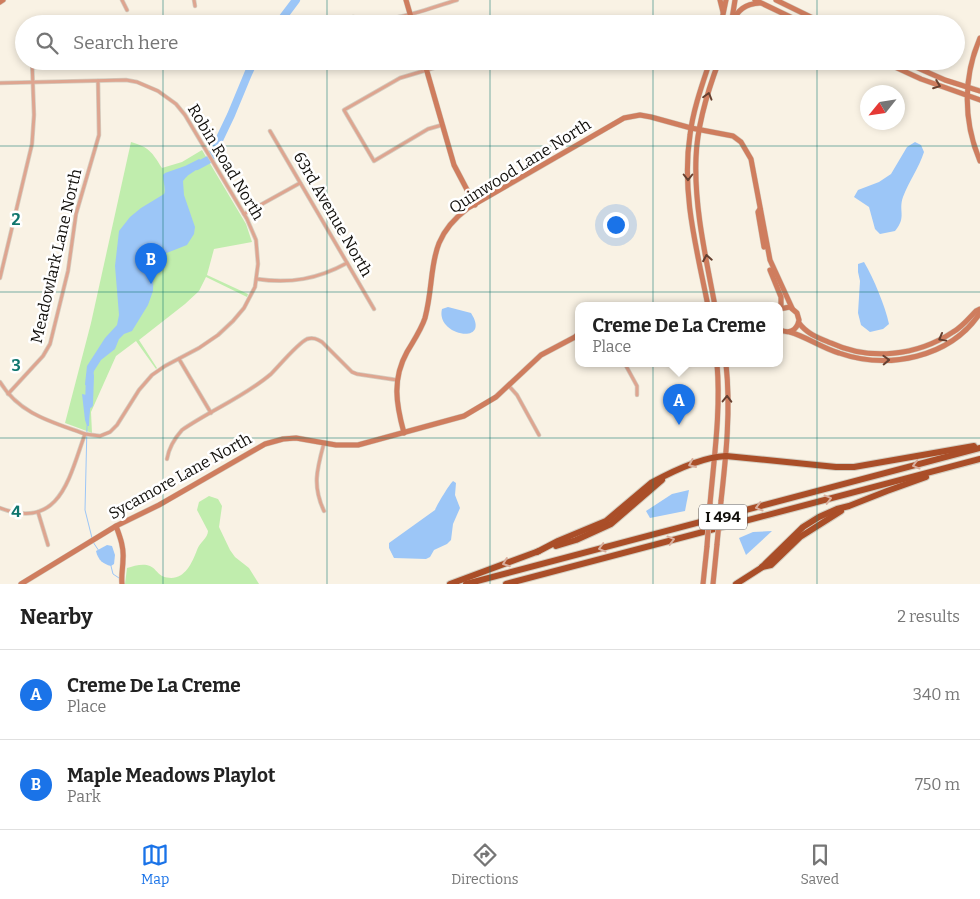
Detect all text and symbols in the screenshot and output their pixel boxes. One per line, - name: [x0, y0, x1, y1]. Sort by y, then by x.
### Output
- search box: [15, 15, 965, 70]
- icon: search: [33, 29, 61, 57]
- text: Search here: [73, 31, 178, 54]
- one-way arrow: [932, 79, 940, 89]
- north arrow: [860, 85, 905, 130]
- one-way arrow: [703, 92, 713, 100]
- street label: Robin Road North: [184, 101, 268, 223]
- street label: Quinwood Lane North: [446, 115, 594, 217]
- street label: 63rd Avenue North: [290, 148, 377, 280]
- street label: Meadowlark Lane North: [27, 167, 85, 345]
- one-way arrow: [683, 174, 693, 181]
- text: 2: [11, 210, 21, 229]
- your location: [603, 212, 629, 238]
- pin: B: [135, 243, 167, 284]
- one-way arrow: [702, 254, 712, 263]
- popup: [575, 302, 783, 367]
- text: Creme De La Creme: [592, 314, 766, 337]
- one-way arrow: [938, 332, 947, 342]
- text: Place: [592, 337, 631, 356]
- one-way arrow: [882, 355, 890, 366]
- text: 3: [11, 356, 21, 375]
- pin: A: [663, 384, 695, 425]
- one-way arrow: [722, 395, 732, 403]
- street label: Sycamore Lane North: [105, 429, 255, 523]
- one-way arrow: [688, 458, 697, 469]
- one-way arrow: [911, 459, 920, 470]
- one-way arrow: [824, 494, 833, 505]
- one-way arrow: [754, 501, 763, 512]
- text: 4: [11, 502, 21, 521]
- road number: I 494: [699, 504, 747, 530]
- one-way arrow: [667, 535, 676, 546]
- one-way arrow: [598, 543, 606, 553]
- one-way arrow: [502, 557, 511, 567]
- text: Nearby: [20, 604, 93, 630]
- text: 2 results: [897, 607, 960, 626]
- text: Creme De La Creme: [67, 674, 241, 697]
- text: A: [30, 685, 42, 704]
- text: 340 m: [913, 685, 960, 704]
- text: Place: [67, 697, 106, 716]
- text: Maple Meadows Playlot: [67, 764, 275, 787]
- text: B: [31, 775, 41, 794]
- text: 750 m: [915, 775, 960, 794]
- text: Park: [67, 787, 101, 806]
- tab: Map: [141, 841, 169, 888]
- tab: Directions: [451, 841, 519, 888]
- tab: Saved: [801, 841, 839, 888]

